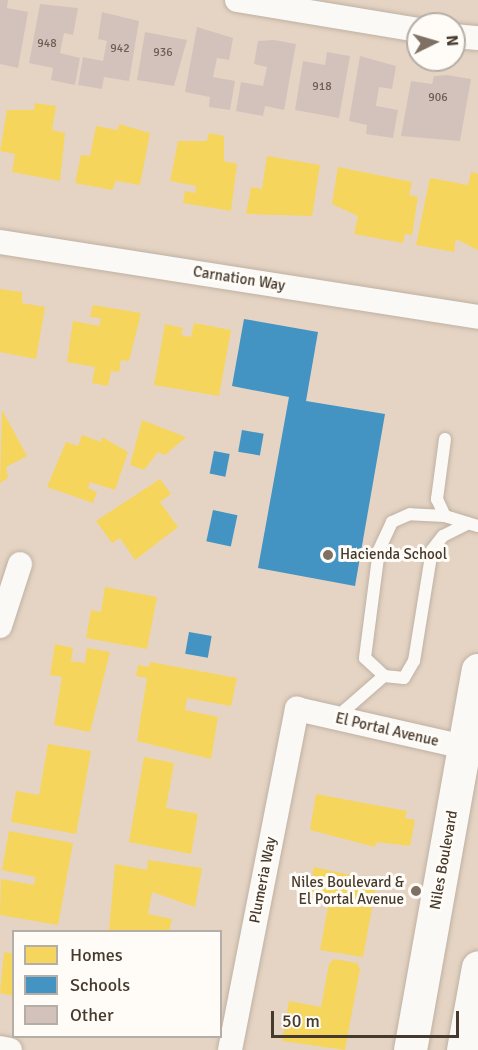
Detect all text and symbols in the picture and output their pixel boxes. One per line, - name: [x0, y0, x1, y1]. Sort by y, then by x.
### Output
- north arrow: [406, 12, 466, 72]
- text: N: [441, 34, 462, 47]
- house number: 948: [37, 37, 57, 51]
- house number: 942: [110, 42, 130, 56]
- house number: 936: [153, 46, 173, 60]
- house number: 918: [312, 80, 332, 94]
- house number: 906: [428, 91, 448, 105]
- street label: Carnation Way: [192, 263, 286, 295]
- place label: Hacienda School: [340, 546, 447, 564]
- marker: Hacienda School: [321, 548, 335, 562]
- street label: El Portal Avenue: [334, 709, 440, 751]
- street label: Niles Boulevard: [426, 809, 462, 911]
- street label: Plumeria Way: [246, 835, 280, 925]
- place label: Niles Boulevard & El Portal Avenue: [291, 873, 404, 908]
- marker: Niles Boulevard & El Portal Avenue: [409, 884, 423, 898]
- legend: [12, 930, 222, 1038]
- text: Homes: [70, 944, 123, 966]
- text: Schools: [70, 974, 130, 996]
- scale bar: [274, 999, 462, 1037]
- text: Other: [70, 1004, 114, 1026]
- text: 50 m: [282, 1010, 320, 1032]

